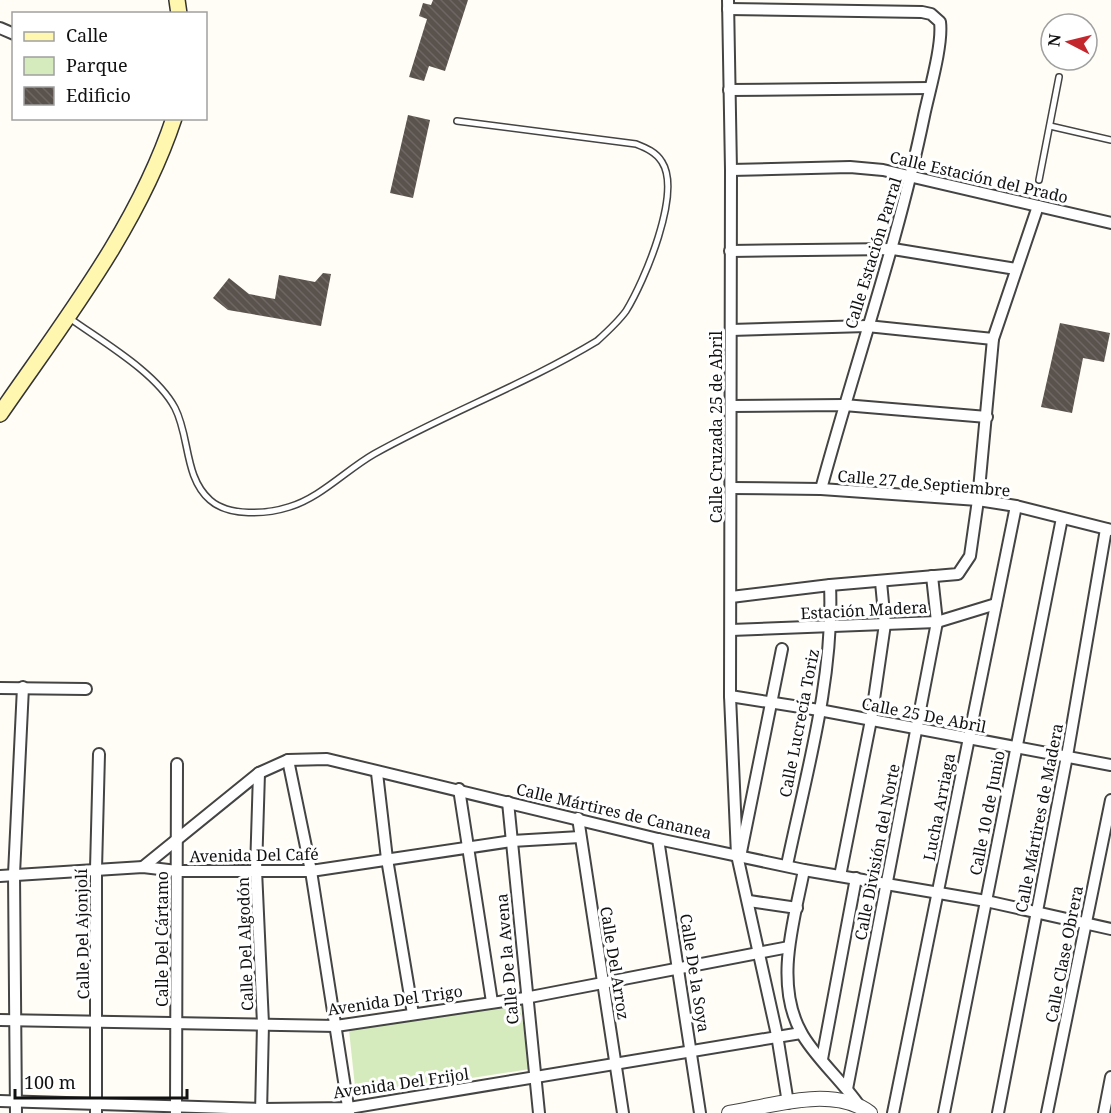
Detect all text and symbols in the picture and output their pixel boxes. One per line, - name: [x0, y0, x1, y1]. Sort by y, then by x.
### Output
- legend: [12, 12, 207, 120]
- north arrow: [1039, 12, 1099, 72]
- text: Calle: [66, 23, 108, 47]
- text: N: [1042, 32, 1066, 48]
- text: Parque: [66, 53, 128, 77]
- text: Edificio: [66, 83, 131, 107]
- street label: Calle Estación del Prado: [888, 146, 1070, 208]
- street label: Calle Estación Parral: [839, 174, 907, 331]
- street label: Calle Cruzada 25 de Abril: [705, 331, 727, 523]
- street label: Calle 27 de Septiembre: [837, 464, 1011, 502]
- street label: Estación Madera: [800, 596, 928, 624]
- street label: Calle Lucrecia Toriz: [774, 647, 824, 799]
- street label: Calle 25 De Abril: [860, 692, 988, 738]
- street label: Calle Mártires de Madera: [1010, 721, 1068, 915]
- street label: Calle 10 de Junio: [964, 749, 1010, 877]
- street label: Lucha Arriaga: [918, 751, 960, 863]
- street label: Calle División del Norte: [849, 762, 905, 942]
- street label: Calle Mártires de Cananea: [514, 778, 714, 844]
- street label: Avenida Del Café: [189, 843, 319, 867]
- street label: Calle Del Ajonjolí: [70, 869, 94, 999]
- street label: Calle Del Cártamo: [151, 871, 173, 1007]
- street label: Calle Del Algodón: [232, 877, 258, 1011]
- street label: Calle Clase Obrera: [1040, 884, 1088, 1024]
- street label: Calle De la Avena: [490, 893, 524, 1025]
- street label: Calle Del Arroz: [595, 905, 635, 1021]
- street label: Calle De la Soya: [675, 912, 715, 1034]
- street label: Avenida Del Trigo: [326, 980, 464, 1020]
- scale bar: [15, 1062, 188, 1100]
- street label: Avenida Del Frijol: [332, 1063, 470, 1103]
- text: 100 m: [24, 1070, 76, 1094]

